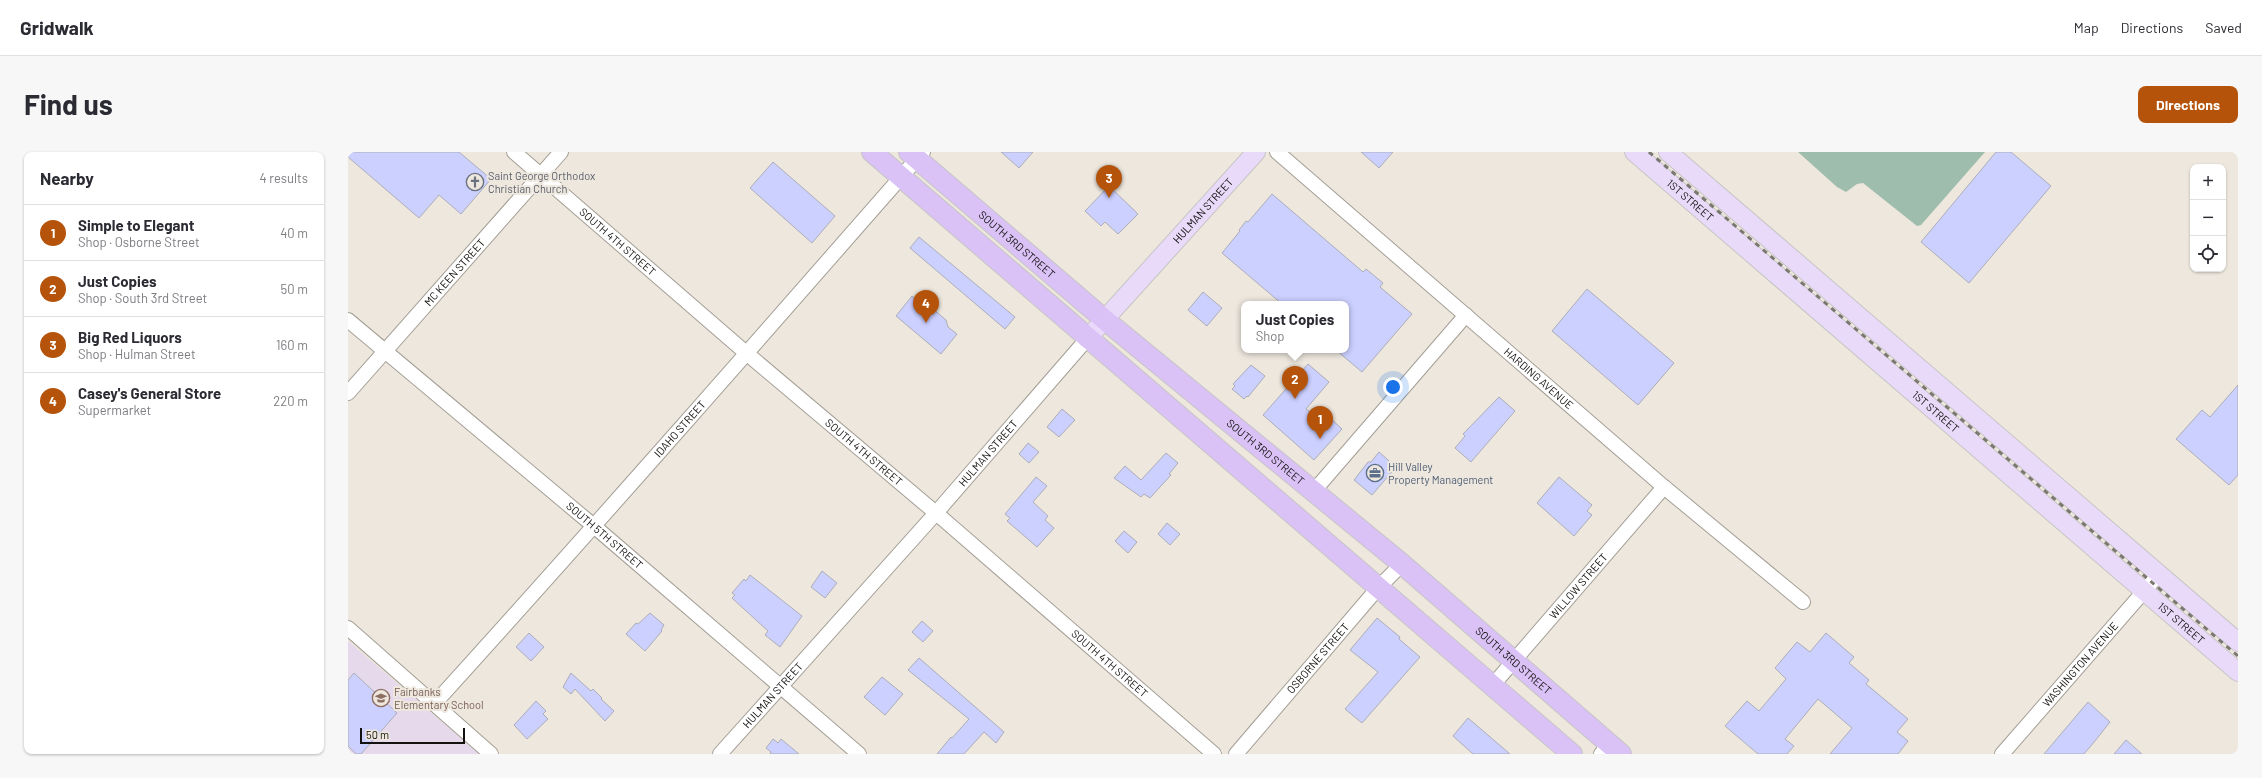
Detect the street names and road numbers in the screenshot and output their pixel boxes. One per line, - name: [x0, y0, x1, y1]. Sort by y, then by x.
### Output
- street label: HULMAN STREET: [1170, 175, 1235, 246]
- street label: 1ST STREET: [1664, 176, 1716, 224]
- street label: SOUTH 4TH STREET: [577, 205, 659, 278]
- street label: SOUTH 3RD STREET: [976, 208, 1058, 280]
- street label: MC KEEN STREET: [421, 236, 487, 308]
- street label: HARDING AVENUE: [1502, 345, 1576, 412]
- street label: 1ST STREET: [1910, 388, 1962, 435]
- street label: IDAHO STREET: [651, 398, 708, 459]
- street label: SOUTH 4TH STREET: [823, 416, 905, 488]
- street label: SOUTH 3RD STREET: [1225, 416, 1307, 487]
- street label: HULMAN STREET: [955, 417, 1020, 489]
- street label: SOUTH 5TH STREET: [564, 499, 646, 571]
- street label: WILLOW STREET: [1546, 550, 1610, 621]
- street label: 1ST STREET: [2156, 599, 2207, 646]
- street label: WASHINGTON AVENUE: [2039, 619, 2120, 709]
- street label: OSBORNE STREET: [1284, 620, 1351, 696]
- street label: SOUTH 3RD STREET: [1473, 624, 1554, 697]
- street label: SOUTH 4TH STREET: [1069, 626, 1151, 700]
- street label: HULMAN STREET: [740, 659, 805, 730]

